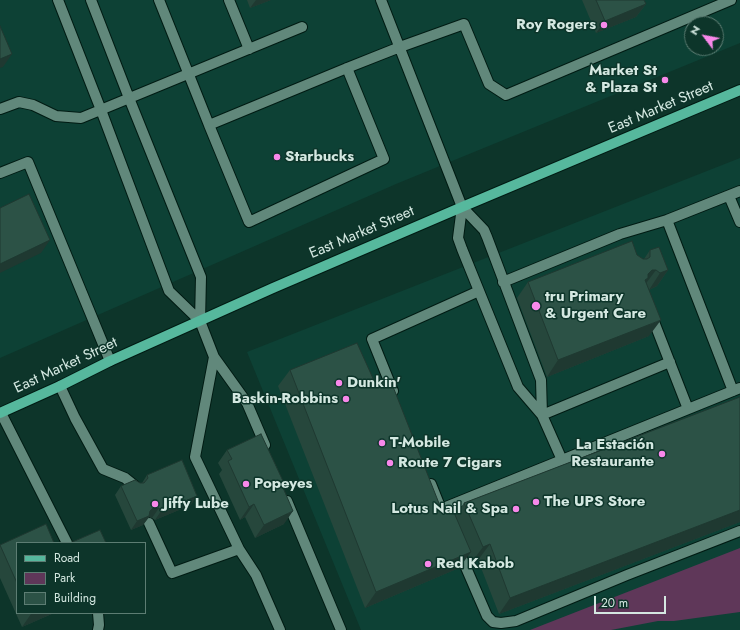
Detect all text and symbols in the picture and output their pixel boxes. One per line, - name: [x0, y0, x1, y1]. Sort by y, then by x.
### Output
- place label: Roy Rogers: [516, 16, 596, 34]
- north arrow: [684, 16, 724, 56]
- marker: Roy Rogers: [599, 20, 609, 30]
- text: N: [686, 22, 704, 38]
- place label: Market St & Plaza St: [585, 62, 657, 97]
- marker: Market St & Plaza St: [660, 75, 670, 85]
- street label: East Market Street: [606, 78, 716, 138]
- place label: Starbucks: [285, 148, 354, 166]
- marker: Starbucks: [272, 152, 282, 162]
- street label: East Market Street: [307, 203, 417, 263]
- place label: tru Primary & Urgent Care: [545, 288, 646, 323]
- marker: tru Primary & Urgent Care: [530, 300, 542, 312]
- street label: East Market Street: [11, 334, 121, 398]
- place label: Dunkin': [347, 374, 401, 392]
- marker: Dunkin': [334, 378, 344, 388]
- place label: Baskin-Robbins: [232, 390, 338, 408]
- marker: Baskin-Robbins: [341, 394, 351, 404]
- place label: T-Mobile: [390, 434, 450, 452]
- place label: La Estación Restaurante: [571, 436, 654, 471]
- marker: T-Mobile: [377, 438, 387, 448]
- marker: La Estación Restaurante: [657, 449, 667, 459]
- place label: Route 7 Cigars: [398, 454, 501, 472]
- marker: Route 7 Cigars: [385, 458, 395, 468]
- place label: Popeyes: [254, 475, 312, 493]
- marker: Popeyes: [241, 479, 251, 489]
- place label: The UPS Store: [544, 493, 645, 511]
- place label: Jiffy Lube: [163, 495, 229, 513]
- marker: The UPS Store: [531, 497, 541, 507]
- marker: Jiffy Lube: [150, 499, 160, 509]
- place label: Lotus Nail & Spa: [391, 500, 508, 518]
- marker: Lotus Nail & Spa: [511, 504, 521, 514]
- legend: [16, 542, 146, 614]
- text: Road: [54, 549, 80, 567]
- place label: Red Kabob: [436, 555, 514, 573]
- marker: Red Kabob: [423, 559, 433, 569]
- text: Park: [54, 569, 75, 587]
- scale bar: [596, 588, 668, 614]
- text: Building: [54, 589, 96, 607]
- text: 20 m: [601, 594, 628, 612]

